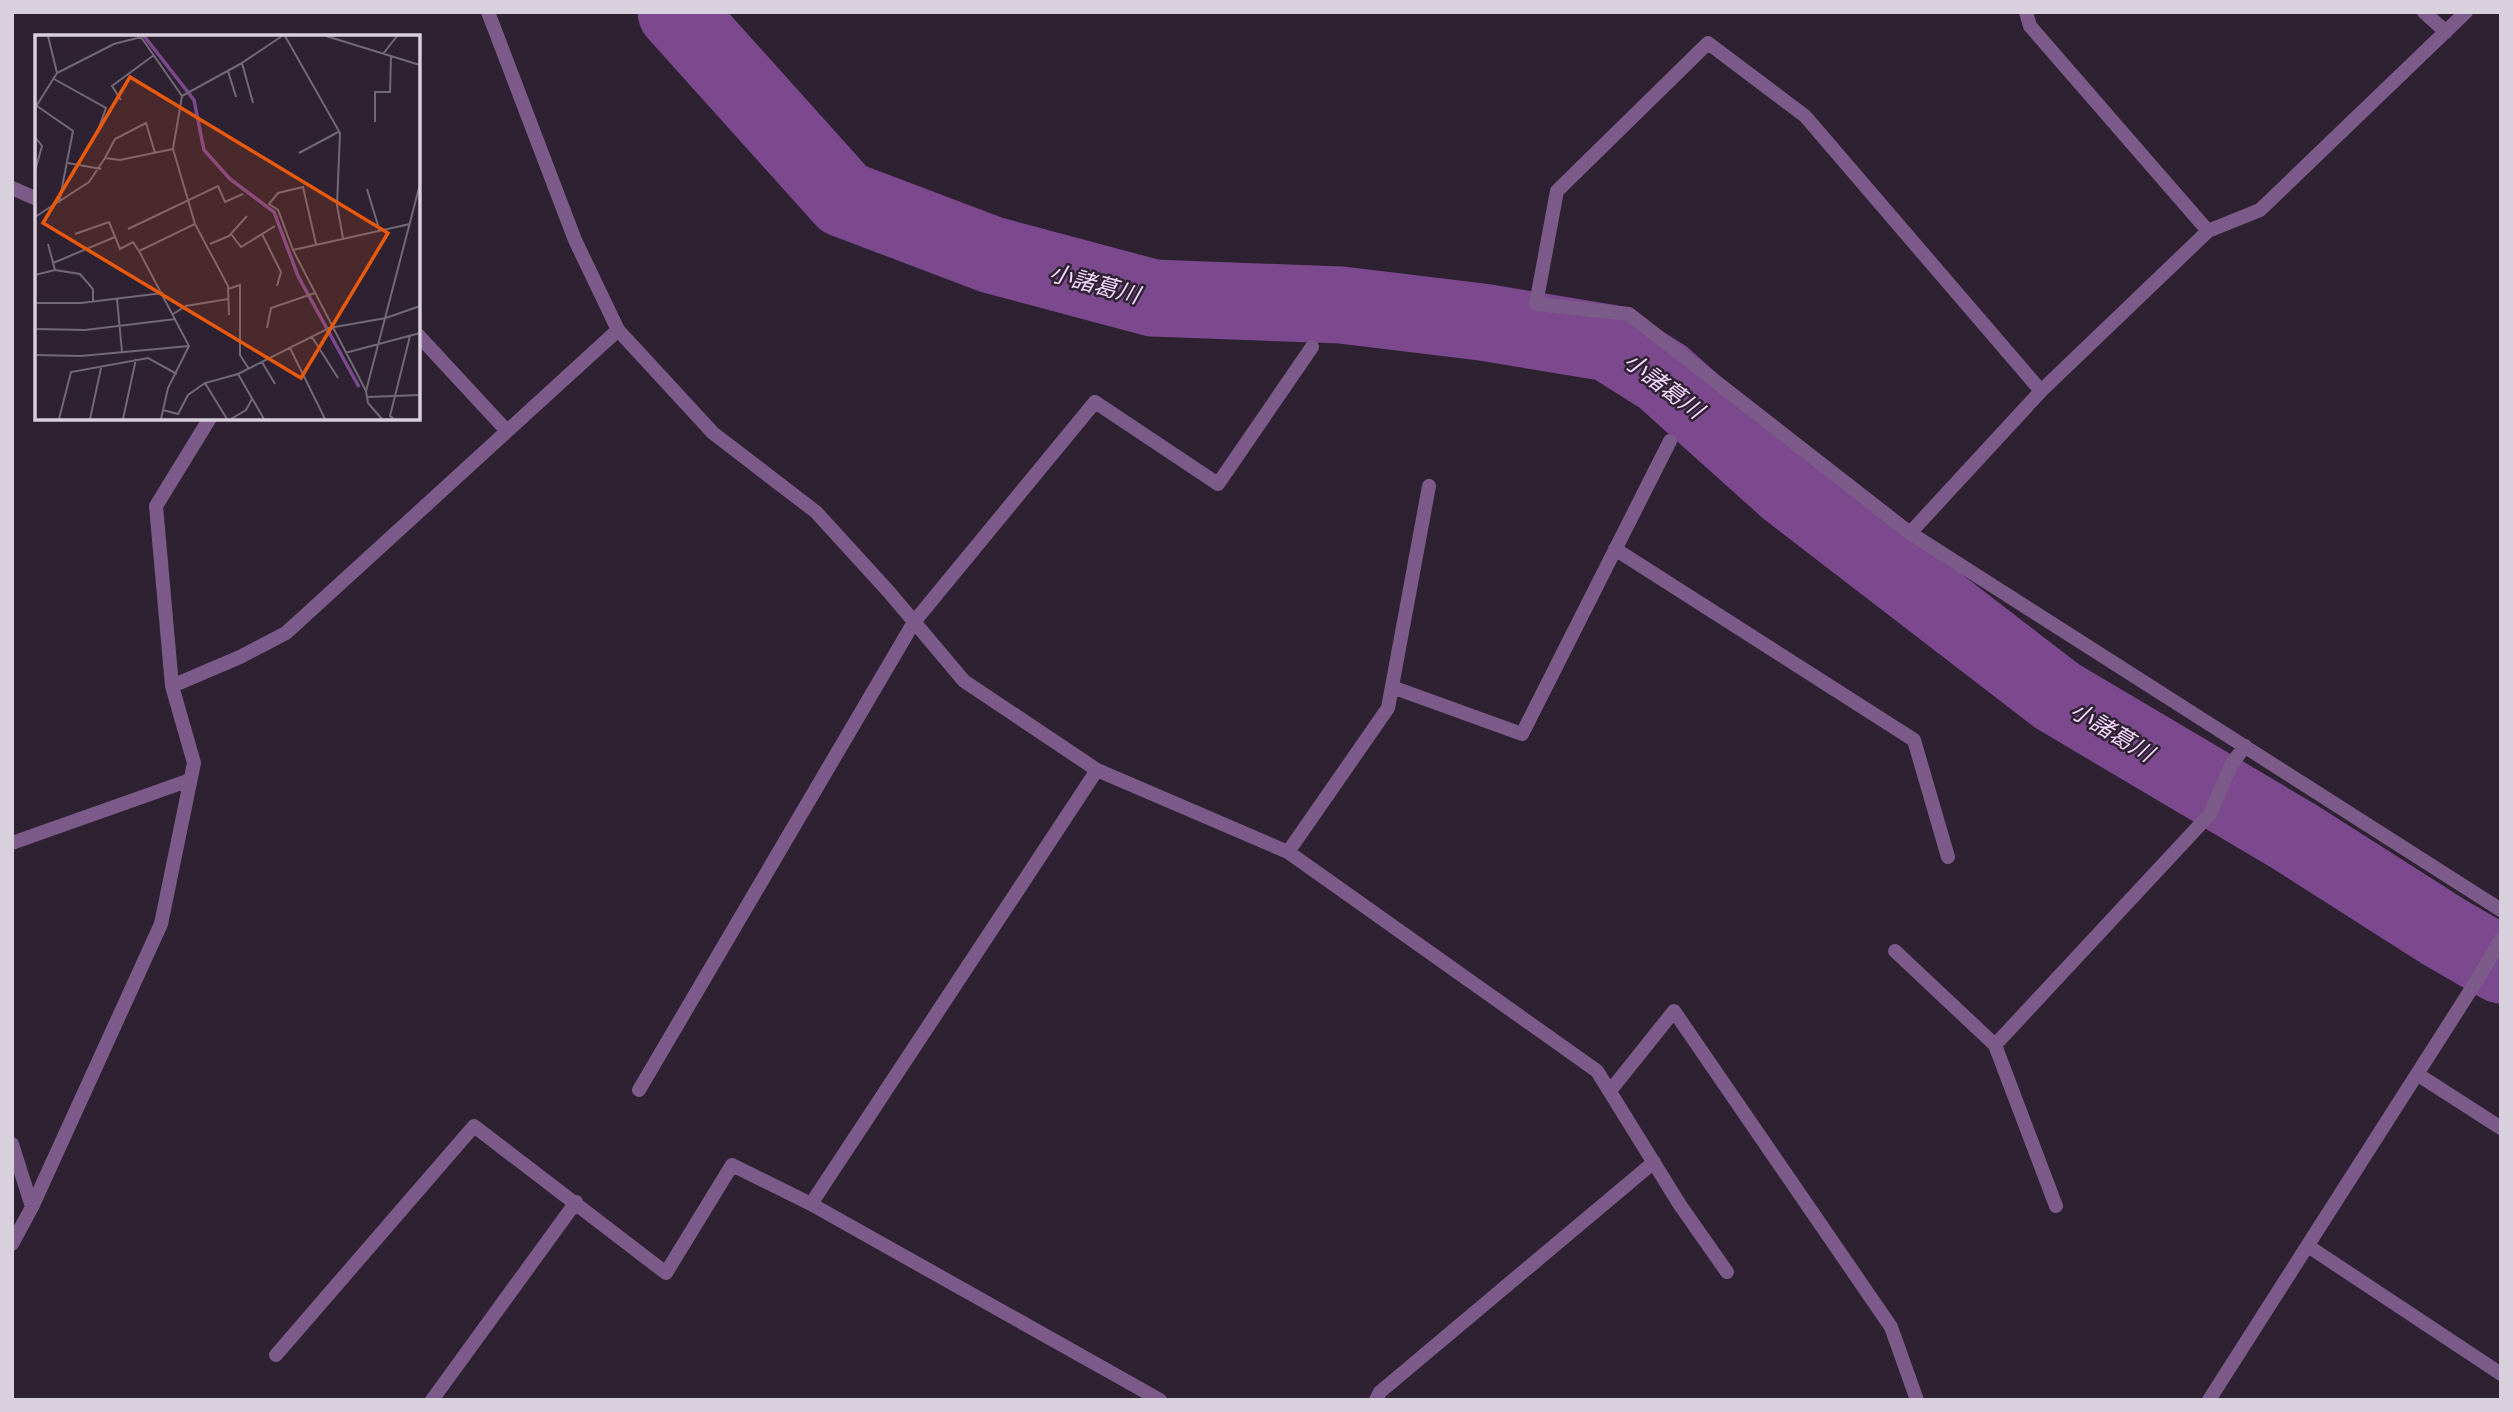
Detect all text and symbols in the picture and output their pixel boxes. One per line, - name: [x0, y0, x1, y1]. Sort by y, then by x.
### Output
- inset map: [35, 35, 420, 420]
- water label: 小諸葛川: [1046, 254, 1147, 311]
- water label: 小諸葛川: [1618, 343, 1714, 427]
- water label: 小諸葛川: [2065, 692, 2164, 770]

